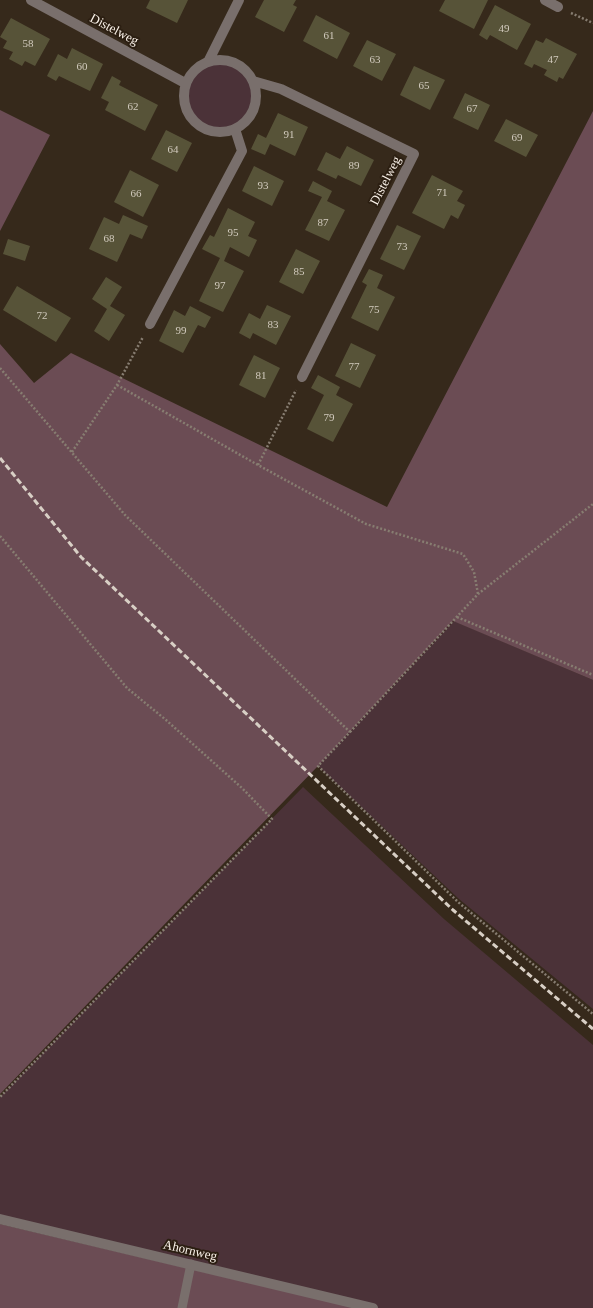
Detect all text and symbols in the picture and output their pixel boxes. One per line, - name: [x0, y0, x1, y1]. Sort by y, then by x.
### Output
- street label: Distelweg: [87, 11, 141, 49]
- house number: 49: [498, 22, 510, 36]
- house number: 61: [324, 29, 334, 43]
- house number: 58: [22, 37, 34, 51]
- house number: 63: [370, 53, 380, 67]
- house number: 47: [548, 53, 558, 67]
- house number: 60: [76, 60, 88, 74]
- house number: 65: [418, 79, 430, 93]
- house number: 62: [128, 100, 138, 114]
- house number: 67: [466, 102, 478, 116]
- house number: 91: [284, 128, 294, 142]
- house number: 69: [512, 131, 522, 145]
- house number: 64: [168, 143, 178, 157]
- street label: Distelweg: [367, 154, 405, 208]
- house number: 89: [348, 159, 360, 173]
- house number: 93: [258, 179, 268, 193]
- house number: 71: [436, 186, 448, 200]
- house number: 66: [130, 187, 142, 201]
- house number: 87: [318, 216, 328, 230]
- house number: 95: [228, 226, 238, 240]
- house number: 68: [104, 232, 114, 246]
- house number: 73: [396, 240, 408, 254]
- house number: 85: [294, 265, 304, 279]
- house number: 97: [214, 279, 226, 293]
- house number: 75: [368, 303, 380, 317]
- house number: 72: [36, 309, 48, 323]
- house number: 83: [268, 318, 278, 332]
- house number: 99: [176, 324, 186, 338]
- house number: 77: [348, 360, 360, 374]
- house number: 81: [256, 369, 266, 383]
- house number: 79: [324, 411, 334, 425]
- street label: Ahornweg: [162, 1237, 218, 1265]

